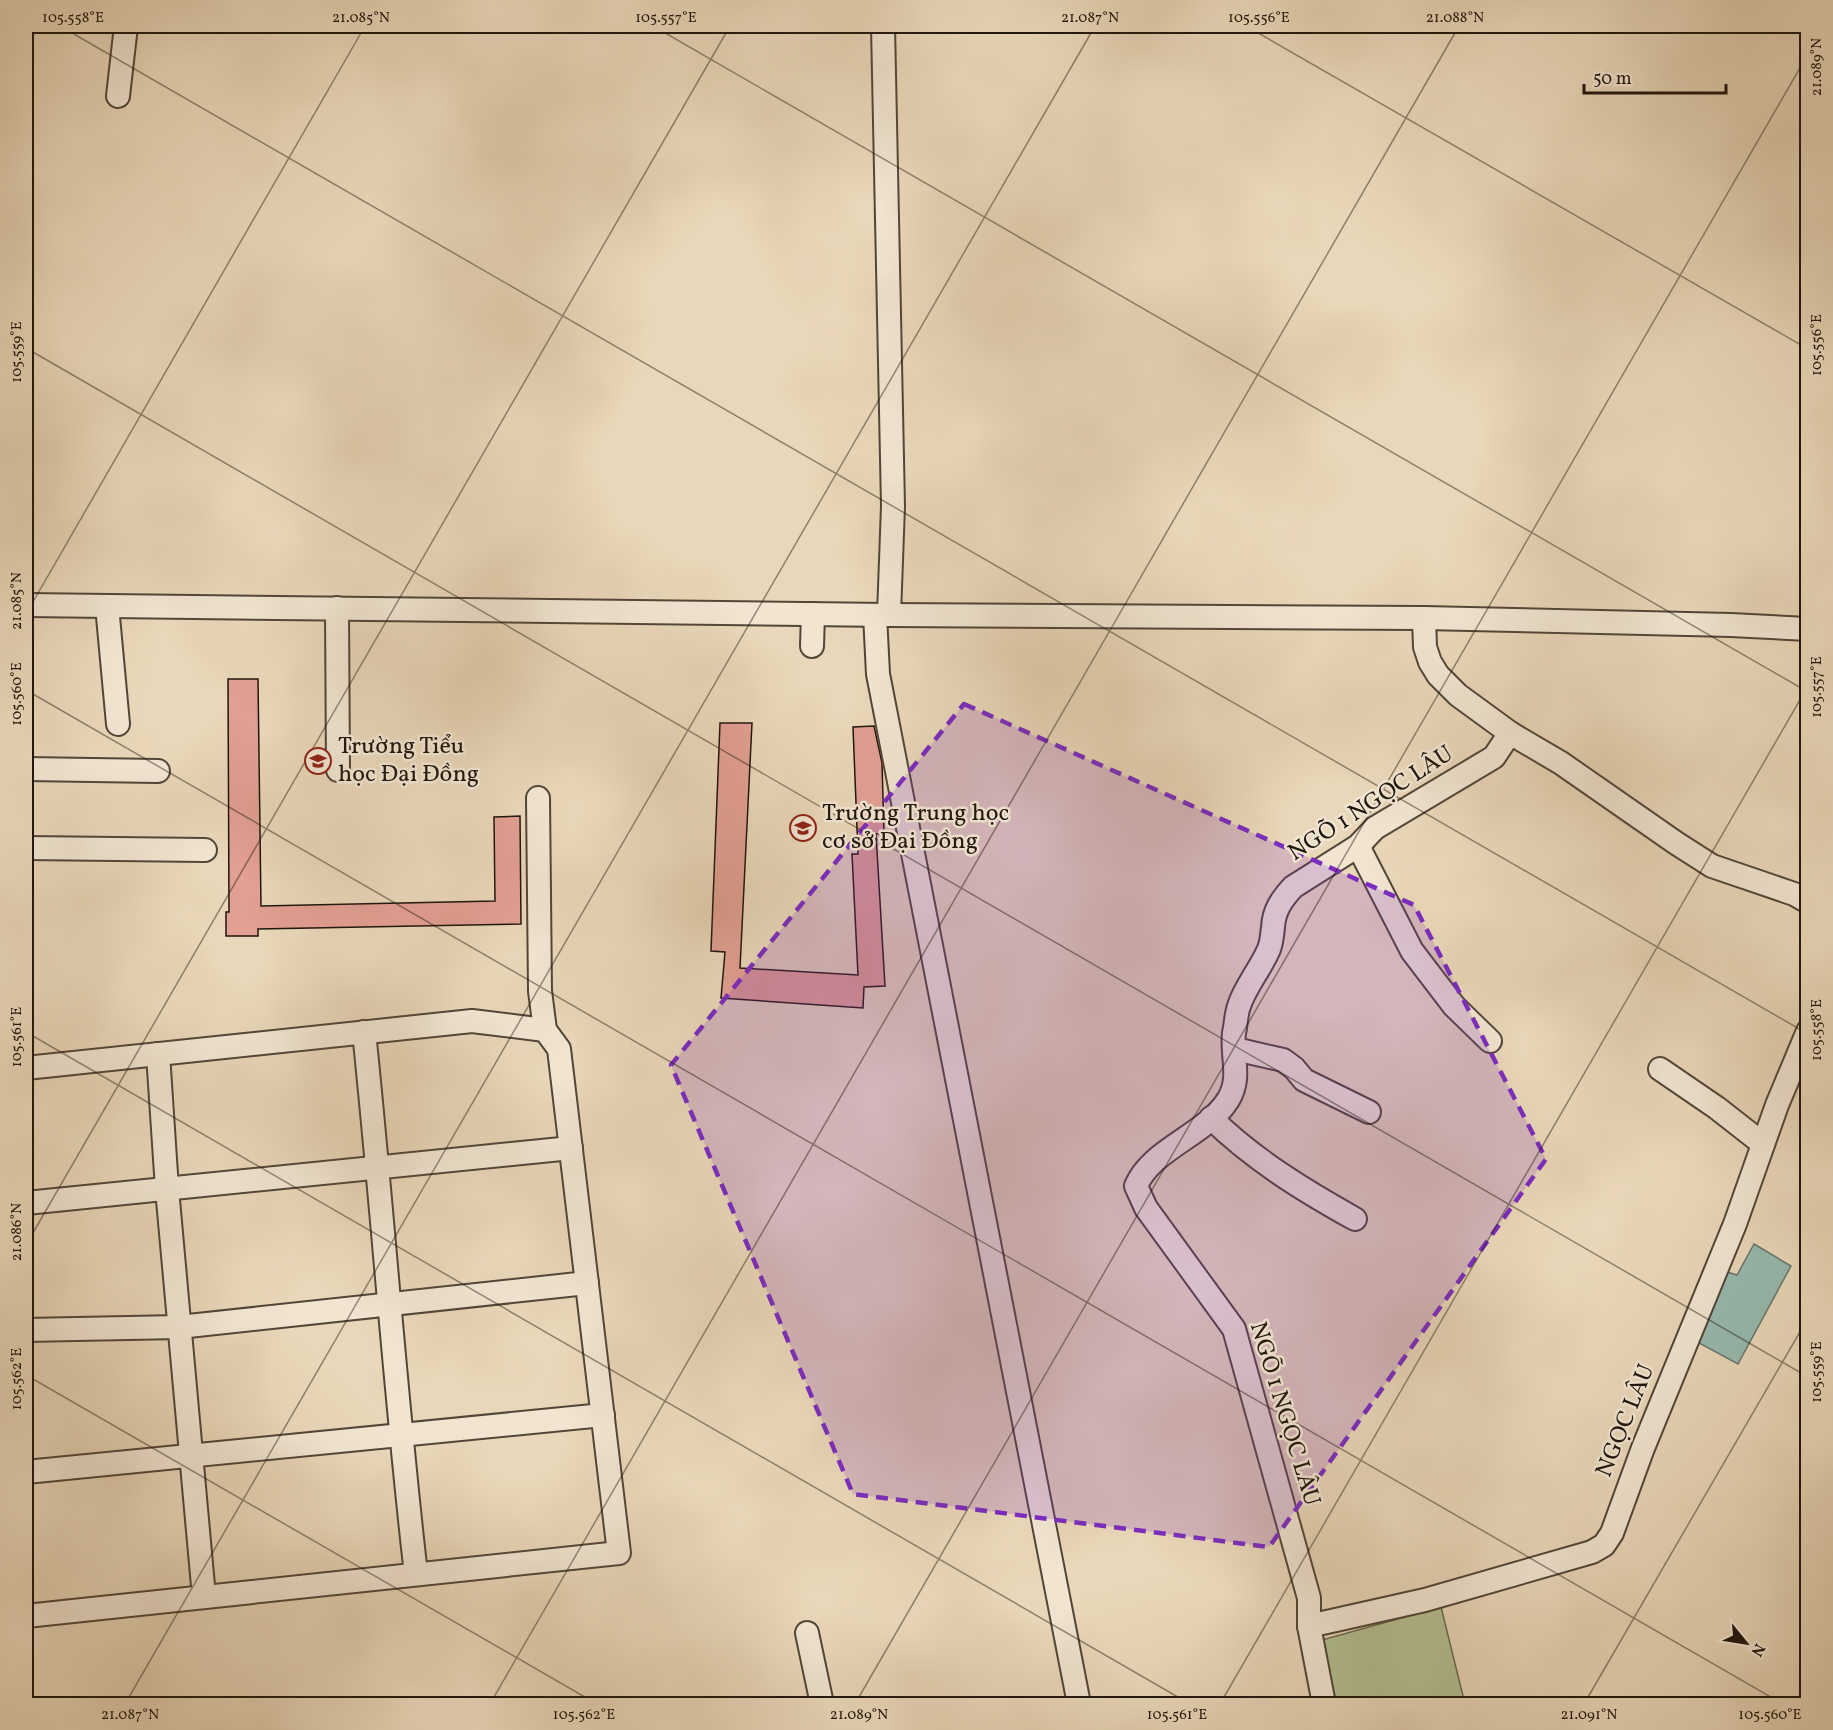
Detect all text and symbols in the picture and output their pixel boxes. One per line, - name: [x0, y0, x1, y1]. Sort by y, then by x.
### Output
- text: 105.558°E: [42, 8, 104, 29]
- text: 21.085°N: [332, 8, 390, 29]
- text: 105.557°E: [635, 8, 697, 29]
- text: 21.087°N: [1061, 8, 1119, 29]
- text: 105.556°E: [1228, 8, 1290, 29]
- text: 21.088°N: [1426, 8, 1484, 29]
- text: 21.089°N: [1807, 38, 1828, 96]
- scale bar: [1584, 57, 1726, 95]
- text: 50 m: [1593, 67, 1632, 92]
- text: 105.556°E: [1807, 314, 1828, 376]
- text: 105.559°E: [7, 321, 28, 383]
- text: 21.085°N: [7, 572, 28, 630]
- text: 105.557°E: [1807, 656, 1828, 718]
- text: 105.560°E: [7, 662, 28, 726]
- place label: Trường Tiểu học Đại Đồng: [338, 730, 479, 792]
- street label: NGÕ 1 NGỌC LÂU: [1282, 738, 1460, 870]
- school or university icon: Trường Tiểu học Đại Đồng: [303, 746, 333, 776]
- place label: Trường Trung học cơ sở Đại Đồng: [822, 797, 1009, 859]
- school or university icon: Trường Trung học cơ sở Đại Đồng: [788, 813, 818, 843]
- text: 105.558°E: [1807, 999, 1828, 1061]
- text: 105.561°E: [7, 1007, 28, 1067]
- text: 21.086°N: [7, 1203, 28, 1261]
- street label: NGÕ 1 NGỌC LÂU: [1240, 1318, 1328, 1510]
- text: 105.559°E: [1807, 1341, 1828, 1403]
- text: 105.562°E: [7, 1348, 28, 1410]
- street label: NGỌC LÂU: [1588, 1359, 1664, 1483]
- north arrow: [1716, 1613, 1776, 1673]
- text: N: [1745, 1639, 1770, 1660]
- text: 21.087°N: [101, 1705, 159, 1726]
- text: 105.562°E: [553, 1705, 615, 1726]
- text: 21.089°N: [830, 1705, 888, 1726]
- text: 105.561°E: [1147, 1705, 1207, 1726]
- text: 21.091°N: [1561, 1705, 1617, 1726]
- text: 105.560°E: [1738, 1705, 1802, 1726]

